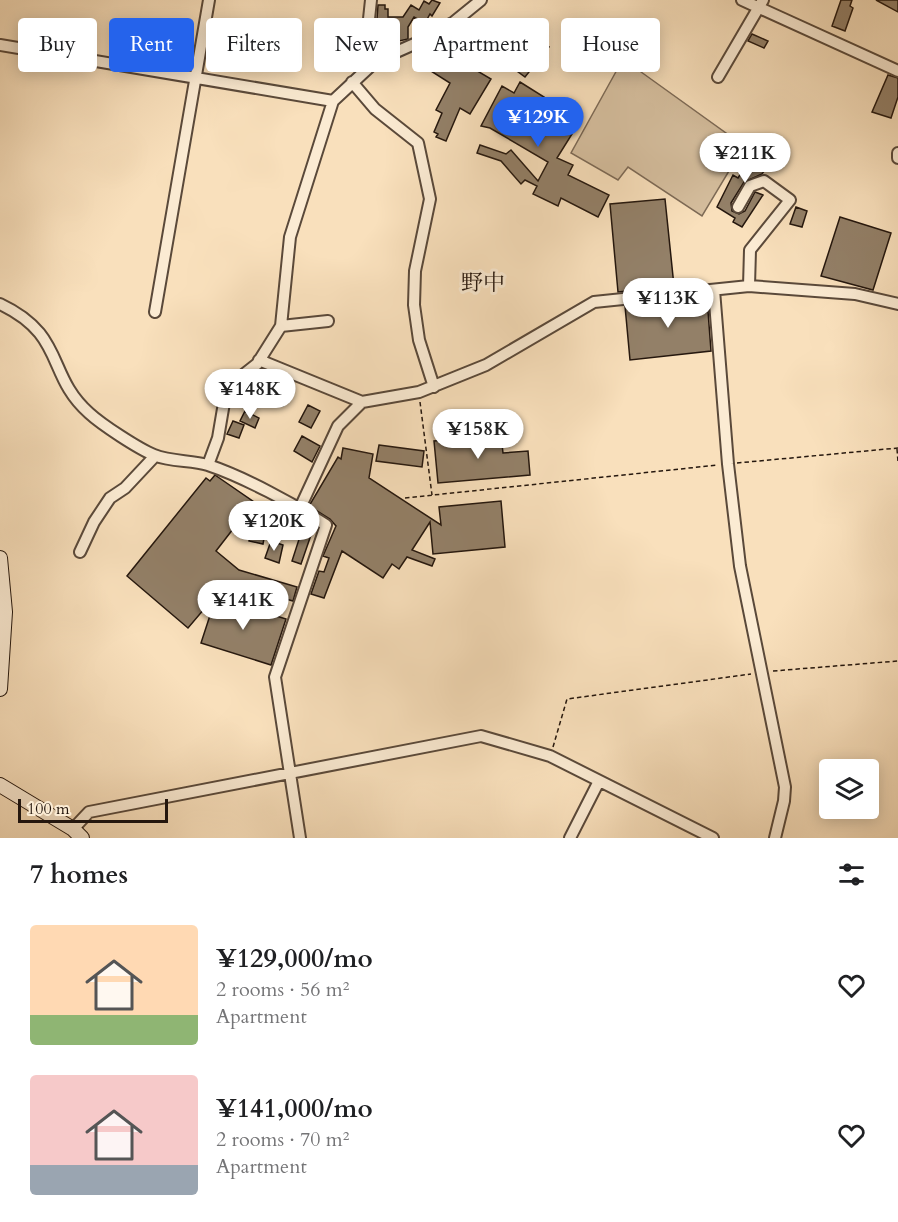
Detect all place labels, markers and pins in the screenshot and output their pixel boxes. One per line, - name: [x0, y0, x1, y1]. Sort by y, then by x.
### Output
- pin: ¥129K: [496, 97, 580, 148]
- pin: ¥211K: [703, 133, 787, 184]
- pin: ¥113K: [626, 278, 710, 329]
- pin: ¥148K: [208, 369, 292, 420]
- pin: ¥158K: [436, 409, 520, 460]
- pin: ¥120K: [232, 501, 316, 552]
- pin: ¥141K: [201, 580, 285, 631]

